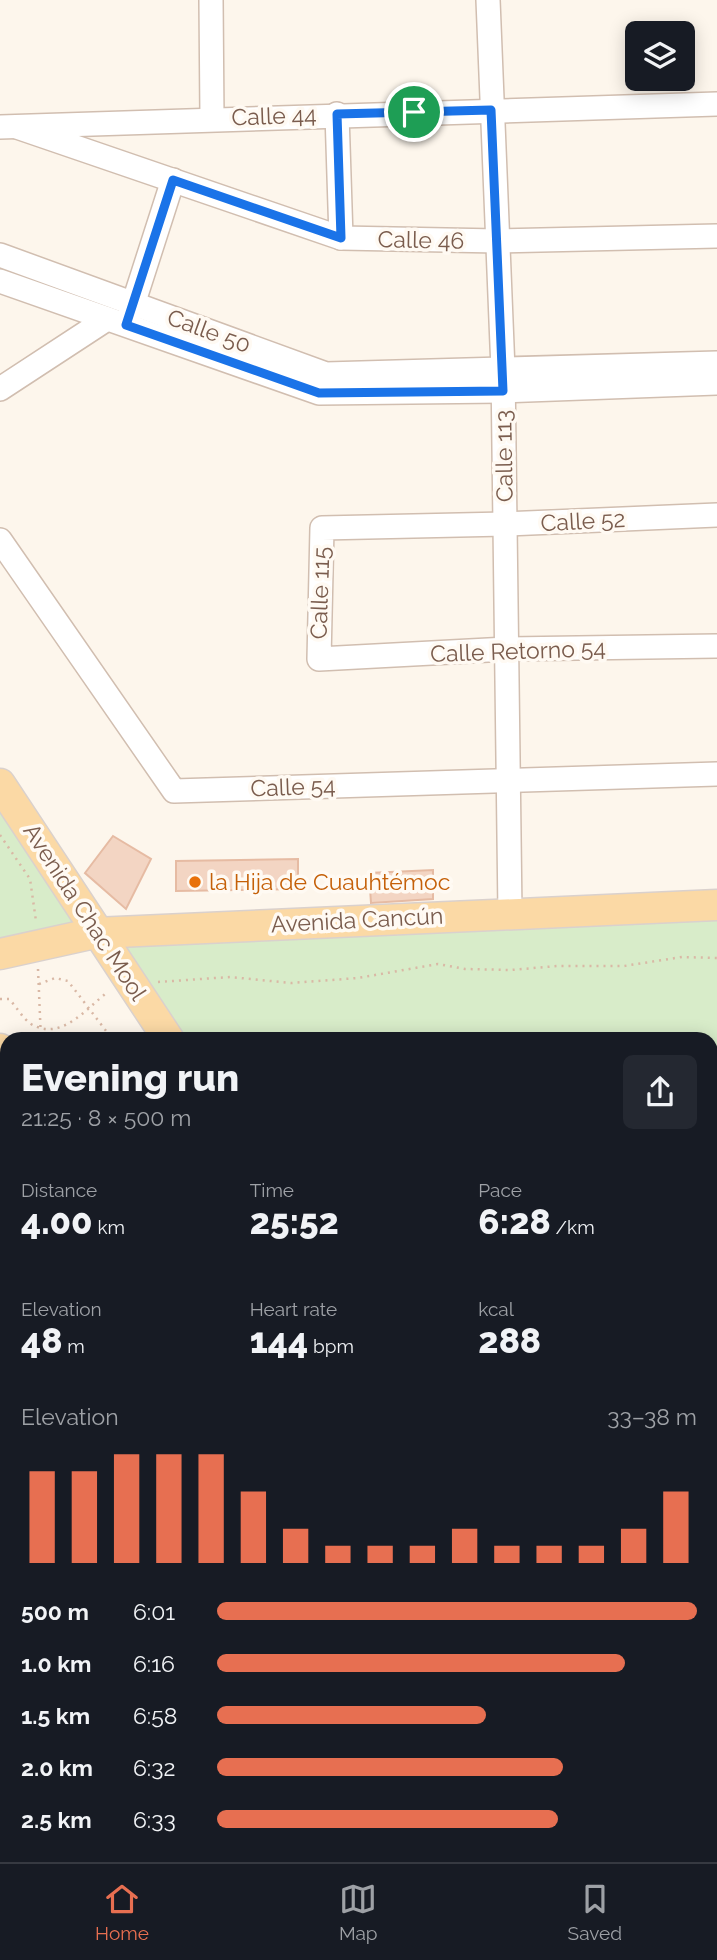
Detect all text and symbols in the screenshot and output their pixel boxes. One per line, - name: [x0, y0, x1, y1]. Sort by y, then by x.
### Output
- map controls: [625, 21, 695, 91]
- button: layers: [625, 21, 695, 91]
- pin: [384, 82, 444, 142]
- icon: arrive: [395, 93, 433, 131]
- street label: Calle 44: [231, 101, 317, 130]
- street label: Calle 46: [377, 225, 465, 254]
- street label: Calle 50: [164, 303, 255, 358]
- street label: Calle 113: [489, 410, 518, 502]
- street label: Calle 52: [540, 505, 626, 536]
- street label: Calle 115: [304, 546, 335, 640]
- street label: Calle Retorno 54: [430, 634, 606, 667]
- street label: Calle 54: [250, 772, 336, 801]
- street label: Avenida Chac Mool: [18, 818, 153, 1006]
- place label: la Hija de Cuauhtémoc: [209, 868, 450, 895]
- marker: la Hija de Cuauhtémoc: [187, 874, 203, 890]
- street label: Avenida Cancún: [270, 902, 444, 938]
- text: Evening run: [21, 1055, 239, 1100]
- button: share: [623, 1055, 697, 1129]
- text: 21:25 · 8 × 500 m: [21, 1104, 191, 1131]
- text: Distance: [21, 1179, 97, 1201]
- text: Time: [250, 1179, 294, 1201]
- text: Pace: [478, 1179, 522, 1201]
- text: 4.00: [21, 1201, 93, 1242]
- text: 25:52: [250, 1201, 339, 1242]
- text: 6:28: [478, 1201, 551, 1242]
- text: km: [93, 1216, 125, 1238]
- text: /km: [551, 1216, 595, 1238]
- text: Elevation: [21, 1298, 102, 1320]
- text: Heart rate: [250, 1298, 337, 1320]
- text: kcal: [478, 1298, 514, 1320]
- text: 48: [21, 1320, 62, 1361]
- text: 144: [250, 1320, 308, 1361]
- text: 288: [478, 1320, 541, 1361]
- text: m: [62, 1335, 85, 1357]
- text: bpm: [308, 1335, 354, 1357]
- text: Elevation: [21, 1403, 119, 1430]
- text: 33–38 m: [607, 1403, 697, 1430]
- text: 500 m: [21, 1598, 89, 1625]
- text: 6:01: [133, 1598, 175, 1625]
- text: 1.0 km: [21, 1650, 91, 1677]
- text: 6:16: [133, 1650, 175, 1677]
- text: 1.5 km: [21, 1702, 90, 1729]
- text: 6:58: [133, 1702, 177, 1729]
- text: 2.0 km: [21, 1754, 93, 1781]
- text: 6:32: [133, 1754, 175, 1781]
- text: 2.5 km: [21, 1806, 92, 1833]
- text: 6:33: [133, 1806, 176, 1833]
- tab: Home: [95, 1880, 149, 1944]
- tab: Map: [339, 1880, 378, 1944]
- tab: Saved: [568, 1880, 622, 1944]

